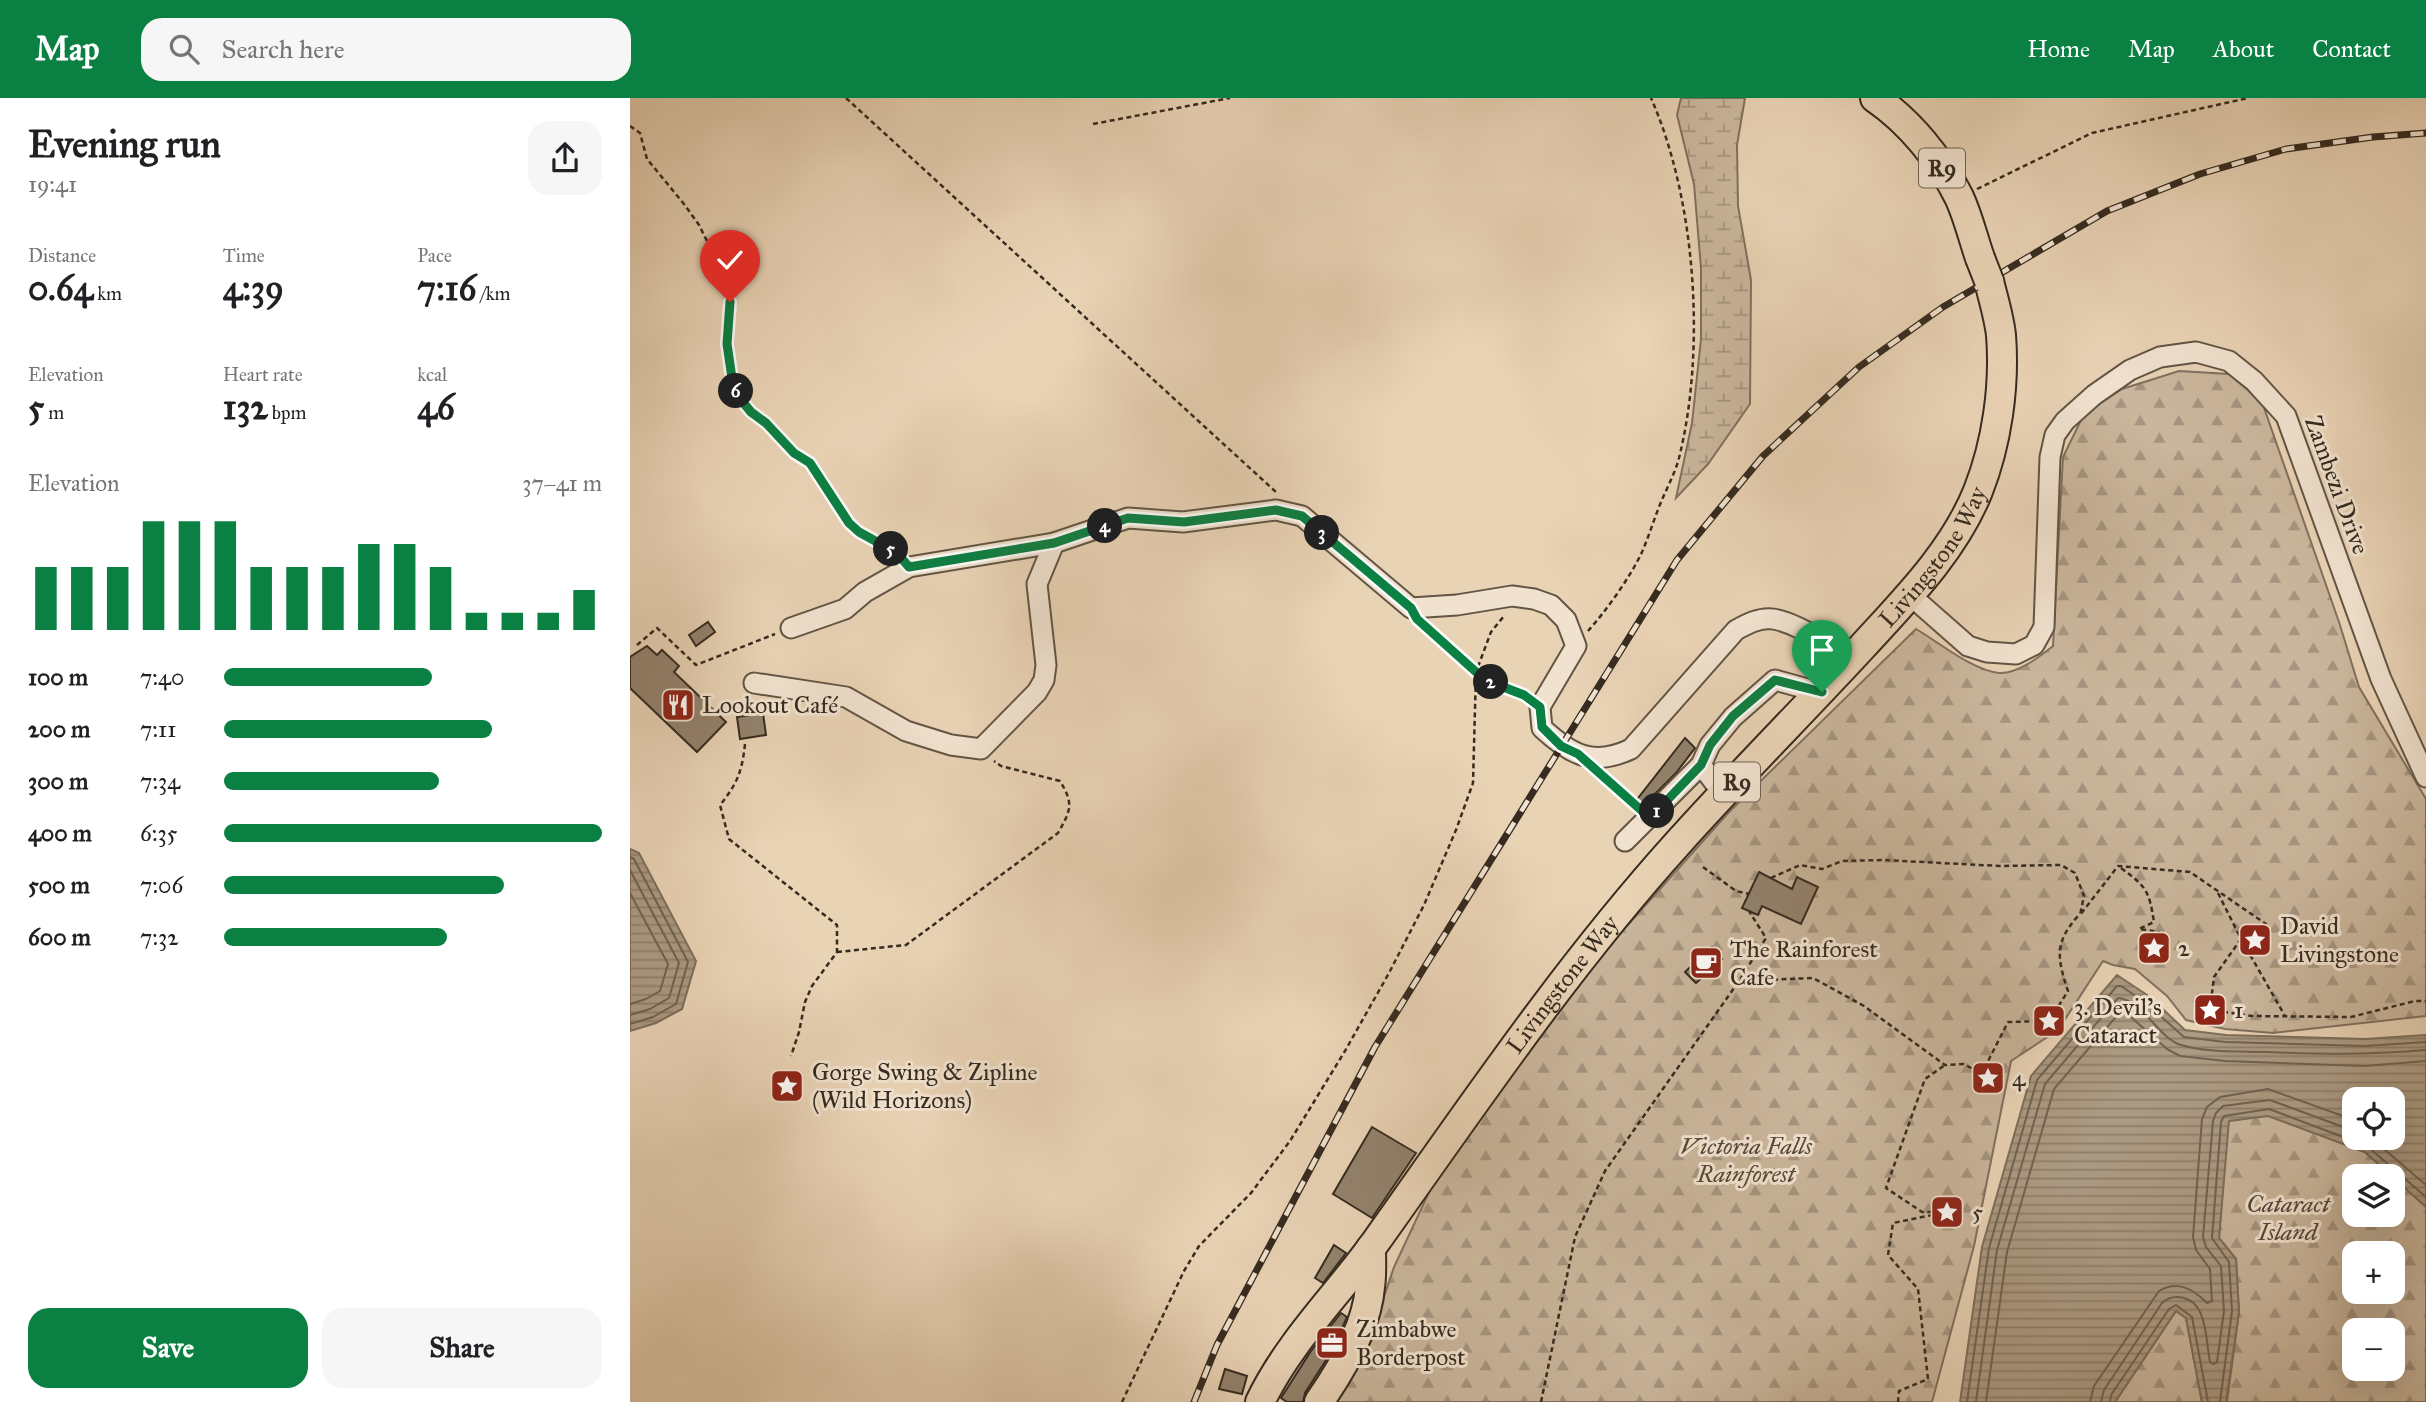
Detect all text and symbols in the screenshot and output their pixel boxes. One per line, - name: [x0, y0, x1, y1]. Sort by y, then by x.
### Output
- search box: [141, 18, 631, 81]
- text: Map: [35, 29, 99, 69]
- icon: search: [165, 30, 203, 68]
- text: Search here: [221, 33, 345, 65]
- text: Home: [2027, 34, 2090, 64]
- text: Map: [2128, 34, 2175, 64]
- text: About: [2213, 34, 2274, 64]
- text: Contact: [2312, 34, 2391, 64]
- text: Evening run: [28, 121, 221, 167]
- button: share: [528, 121, 602, 195]
- road number: R9: [1919, 148, 1965, 188]
- text: 19:41: [28, 170, 77, 198]
- pin: [700, 230, 760, 302]
- icon: check: [711, 241, 749, 279]
- text: Distance: [28, 244, 96, 267]
- text: Time: [223, 244, 265, 267]
- text: Pace: [417, 244, 452, 267]
- text: 0.64: [28, 267, 93, 310]
- text: 4:39: [223, 267, 284, 310]
- text: 7:16: [417, 267, 477, 310]
- text: km: [93, 282, 122, 305]
- text: /km: [477, 282, 511, 305]
- text: Elevation: [28, 363, 103, 386]
- text: Heart rate: [223, 363, 303, 386]
- text: kcal: [417, 363, 447, 386]
- pin: 6: [718, 374, 754, 408]
- text: 6: [731, 379, 740, 402]
- text: 5: [28, 386, 44, 429]
- text: 132: [223, 386, 268, 429]
- text: 46: [417, 386, 455, 429]
- text: m: [44, 401, 64, 424]
- text: bpm: [268, 401, 306, 424]
- street label: Zambezi Drive: [2298, 412, 2376, 558]
- text: Elevation: [28, 469, 119, 497]
- text: 37–41 m: [522, 469, 602, 497]
- street label: Livingstone Way: [1873, 482, 1993, 634]
- pin: 4: [1088, 508, 1122, 544]
- text: 4: [1099, 514, 1110, 537]
- pin: 3: [1304, 516, 1340, 550]
- text: 3: [1318, 521, 1325, 544]
- pin: 5: [874, 532, 908, 566]
- text: 5: [886, 537, 895, 560]
- pin: [1792, 620, 1852, 692]
- icon: arrive: [1803, 631, 1841, 669]
- text: 100 m: [28, 663, 88, 691]
- text: 7:40: [140, 663, 184, 691]
- pin: 2: [1474, 664, 1508, 700]
- text: 2: [1486, 670, 1495, 693]
- restaurant icon: Lookout Café: [659, 686, 697, 724]
- place label: Lookout Café: [702, 690, 838, 720]
- text: 200 m: [28, 715, 90, 743]
- text: 7:11: [140, 715, 176, 743]
- road number: R9: [1714, 762, 1760, 802]
- text: 300 m: [28, 767, 88, 795]
- text: 7:34: [140, 767, 180, 795]
- pin: 1: [1640, 794, 1674, 828]
- text: 1: [1653, 799, 1660, 822]
- text: 400 m: [28, 819, 92, 847]
- text: 6:35: [140, 819, 177, 847]
- text: 500 m: [28, 871, 90, 899]
- text: 7:06: [140, 871, 183, 899]
- street label: Livingstone Way: [1500, 908, 1626, 1060]
- place label: David Livingstone: [2280, 911, 2399, 969]
- place icon: David Livingstone: [2236, 921, 2274, 959]
- text: 600 m: [28, 923, 91, 951]
- text: 7:32: [140, 923, 179, 951]
- place icon: 2: [2135, 929, 2173, 967]
- place label: 2: [2178, 933, 2190, 963]
- place label: The Rainforest Cafe: [1730, 934, 1878, 992]
- cafe icon: The Rainforest Cafe: [1687, 944, 1725, 982]
- place icon: 1: [2191, 991, 2229, 1029]
- place label: 3. Devil's Cataract: [2074, 992, 2162, 1050]
- place label: 1: [2234, 995, 2243, 1025]
- place icon: 3. Devil's Cataract: [2030, 1002, 2068, 1040]
- place label: Gorge Swing & Zipline (Wild Horizons): [812, 1057, 1037, 1115]
- place icon: 4: [1969, 1059, 2007, 1097]
- place label: 4: [2012, 1063, 2026, 1093]
- place icon: Gorge Swing & Zipline (Wild Horizons): [768, 1067, 806, 1105]
- map controls: [2342, 1087, 2405, 1381]
- button: locate: [2342, 1087, 2405, 1150]
- park label: Victoria Falls Rainforest: [1680, 1131, 1813, 1189]
- button: layers: [2342, 1164, 2405, 1227]
- park label: Cataract Island: [2246, 1189, 2331, 1247]
- place icon: 5: [1928, 1193, 1966, 1231]
- place label: 5: [1972, 1197, 1983, 1227]
- button: +: [2342, 1241, 2405, 1304]
- button: Save: [28, 1308, 308, 1388]
- button: Share: [322, 1308, 602, 1388]
- place label: Zimbabwe Borderpost: [1356, 1314, 1466, 1372]
- button: −: [2342, 1318, 2405, 1381]
- office icon: Zimbabwe Borderpost: [1313, 1324, 1351, 1362]

